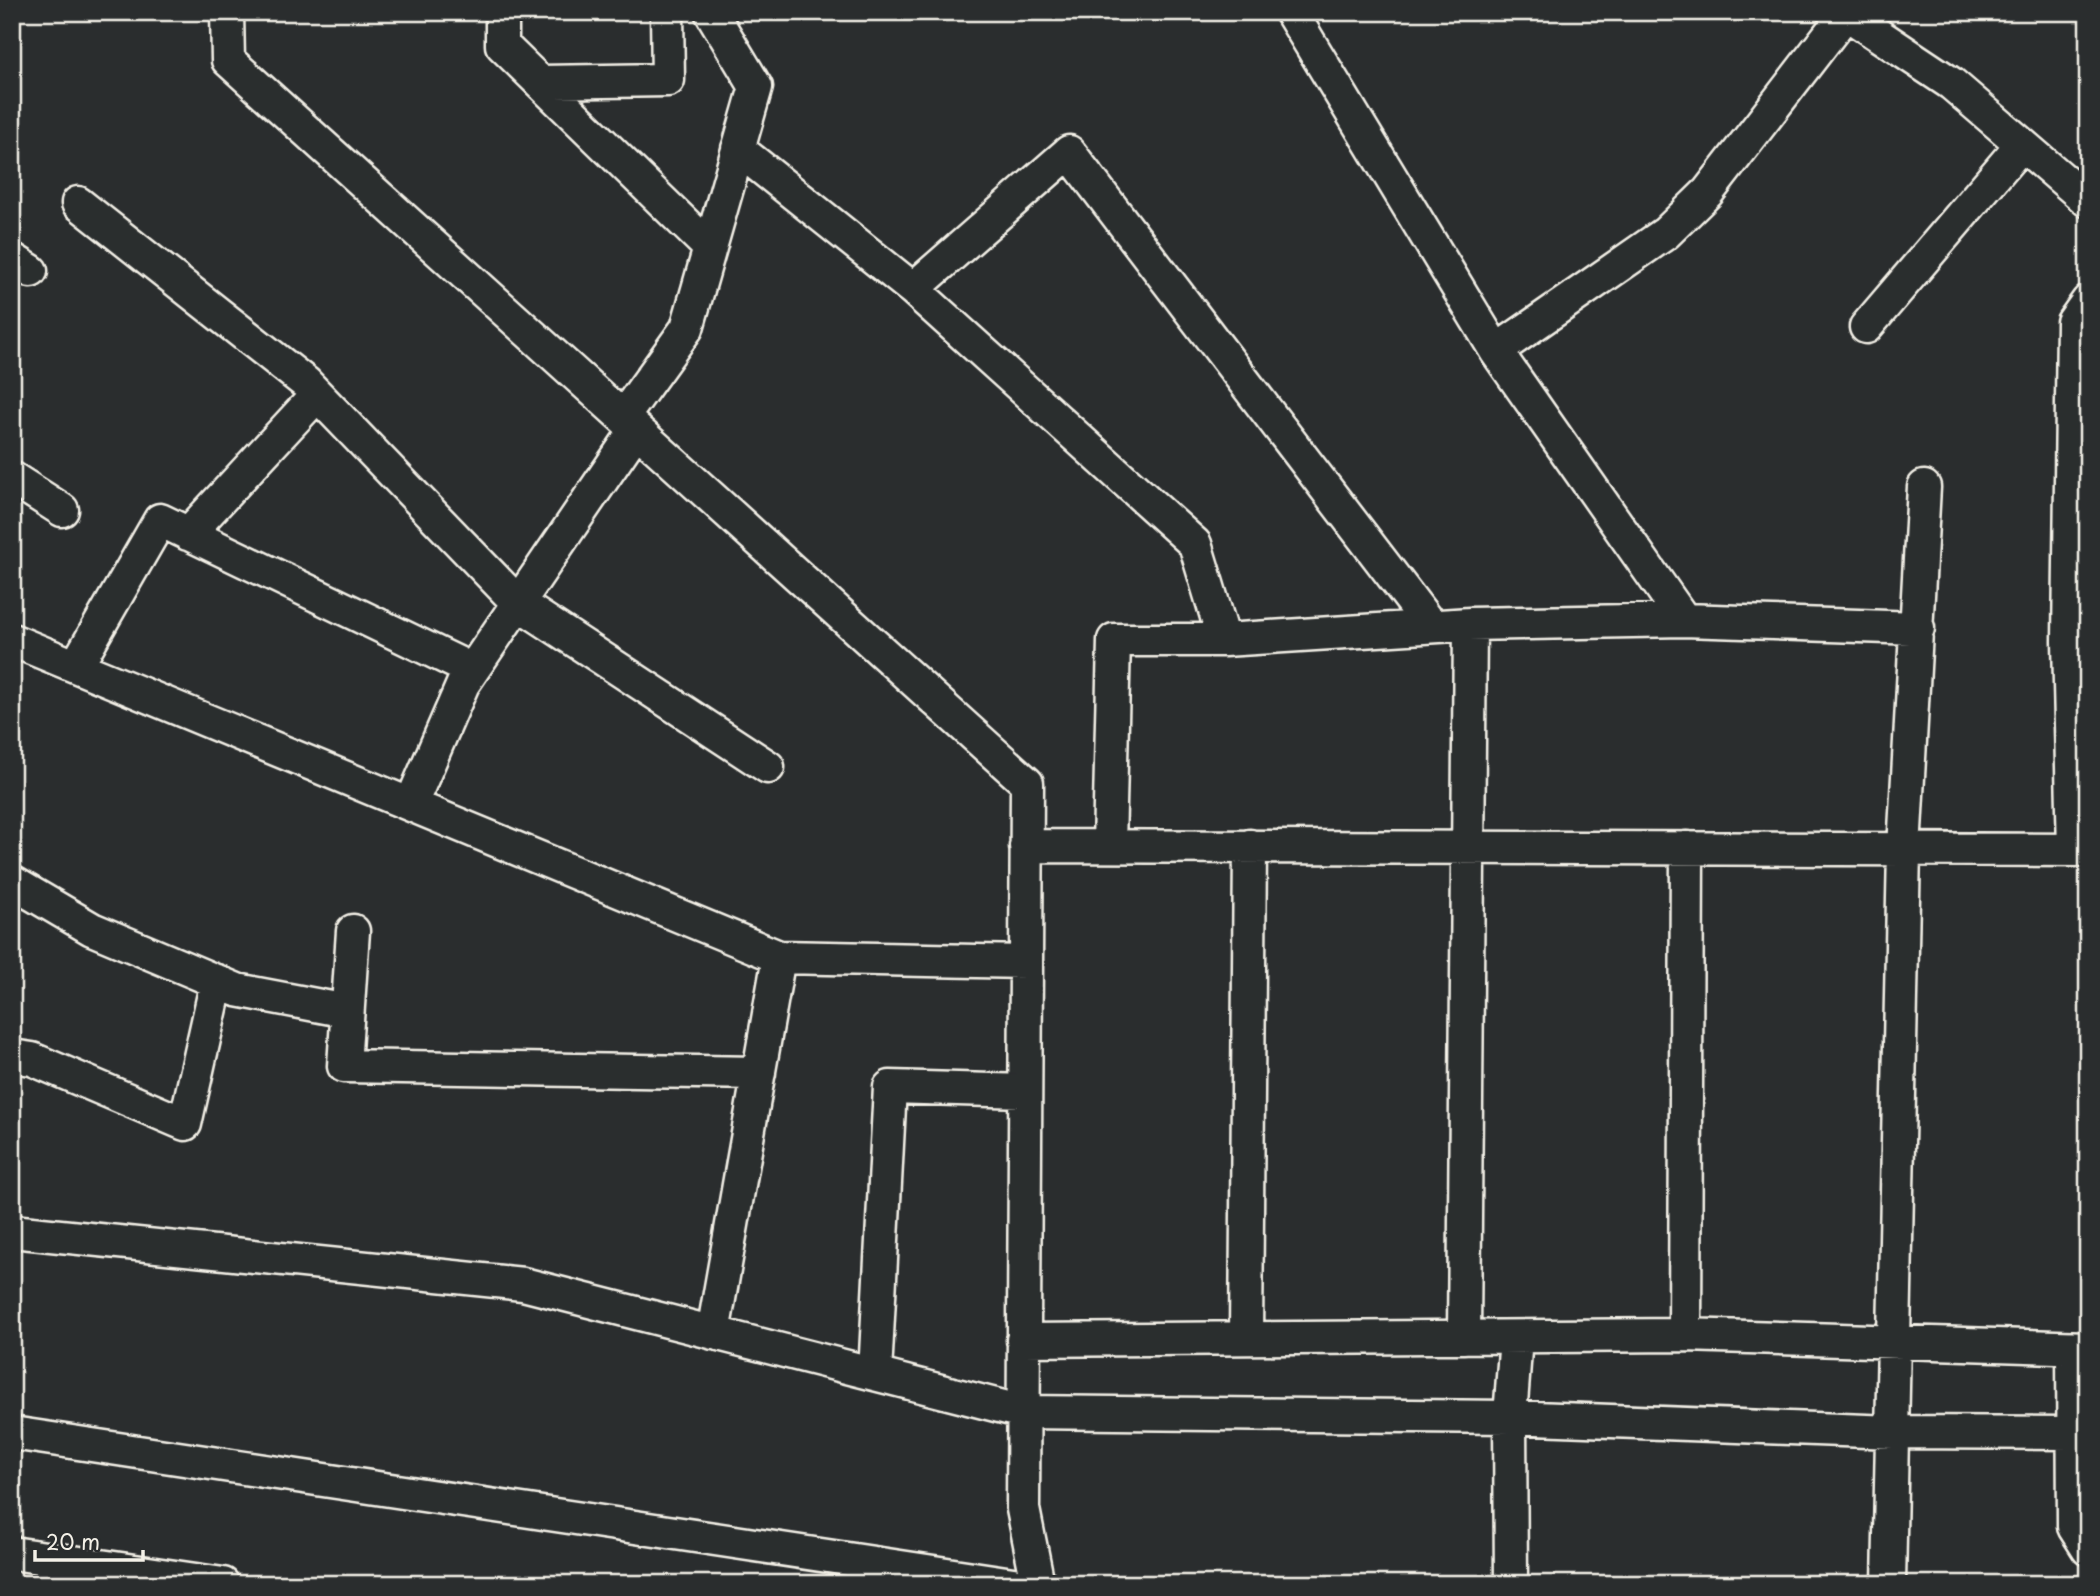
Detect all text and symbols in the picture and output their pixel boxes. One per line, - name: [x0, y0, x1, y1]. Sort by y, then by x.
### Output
- scale bar: [35, 1519, 144, 1563]
- text: 20 m: [46, 1525, 100, 1557]

